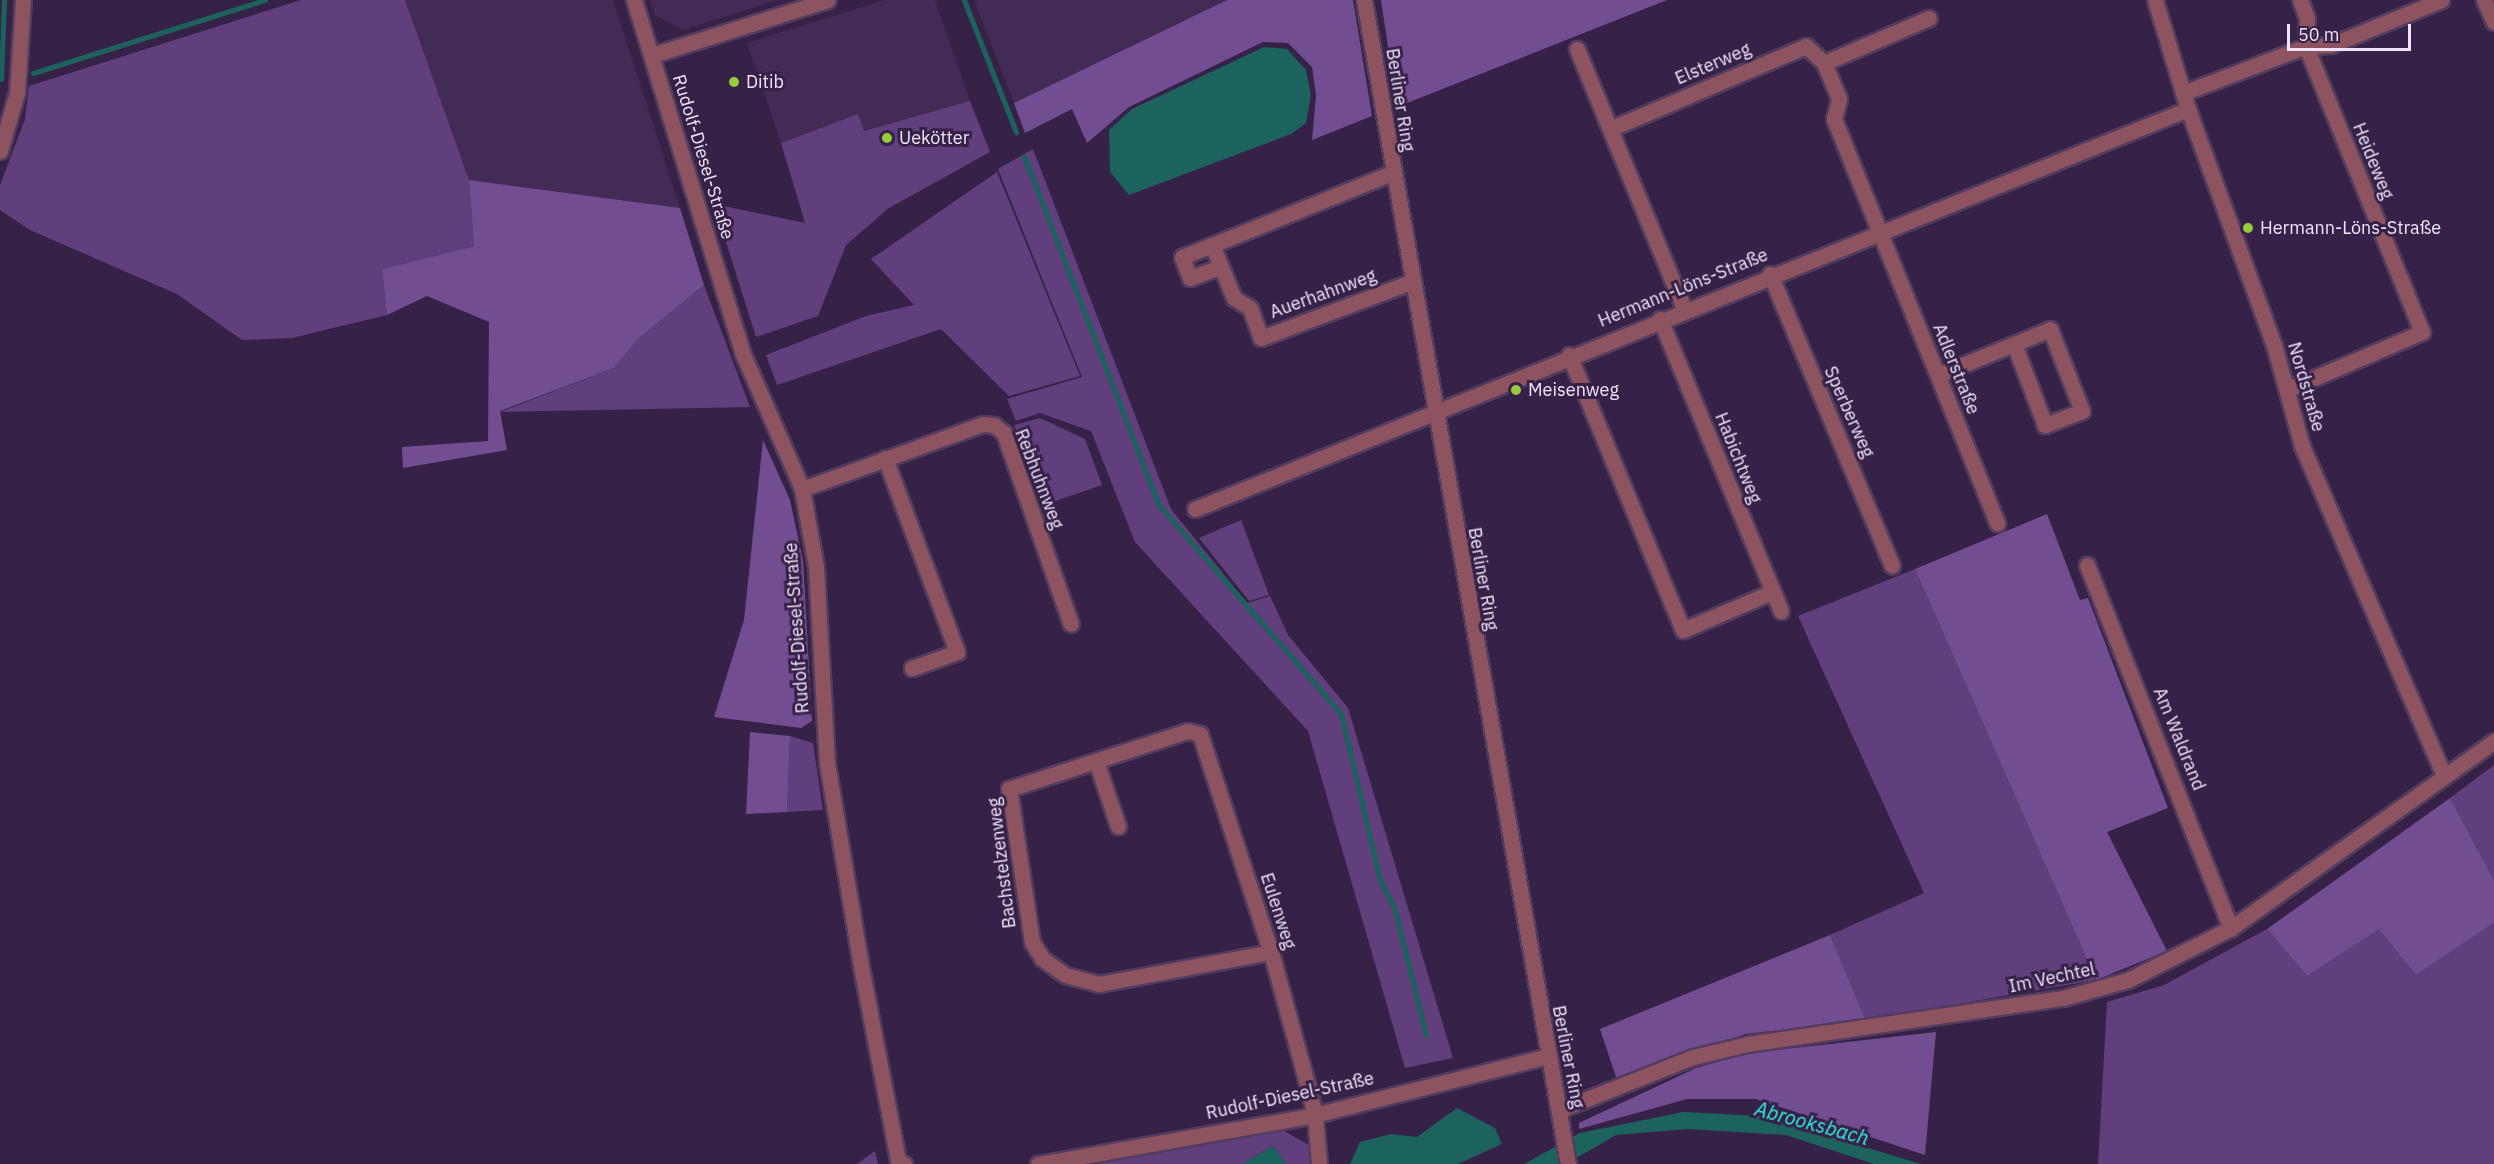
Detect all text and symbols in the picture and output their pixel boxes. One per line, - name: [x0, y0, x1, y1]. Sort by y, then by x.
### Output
- scale bar: [2290, 12, 2414, 50]
- text: 50 m: [2298, 23, 2340, 46]
- street label: Elsterweg: [1672, 38, 1754, 90]
- street label: Berliner Ring: [1381, 47, 1419, 153]
- place label: Ditib: [746, 71, 784, 93]
- street label: Rudolf-Diesel-Straße: [668, 72, 738, 242]
- marker: Ditib: [727, 75, 741, 89]
- street label: Heideweg: [2348, 120, 2398, 202]
- place label: Uekötter: [899, 127, 969, 149]
- marker: Uekötter: [880, 131, 894, 145]
- place label: Hermann-Löns-Straße: [2260, 217, 2441, 239]
- marker: Hermann-Löns-Straße: [2241, 221, 2255, 235]
- street label: Hermann-Löns-Straße: [1595, 244, 1771, 332]
- street label: Auerhahnweg: [1267, 265, 1379, 323]
- street label: Adlerstraße: [1928, 321, 1984, 417]
- street label: Nordstraße: [2283, 340, 2329, 434]
- street label: Sperberweg: [1819, 363, 1879, 461]
- place label: Meisenweg: [1528, 379, 1619, 401]
- marker: Meisenweg: [1509, 383, 1523, 397]
- street label: Habichtweg: [1710, 409, 1766, 507]
- street label: Rebhuhnweg: [1010, 426, 1068, 532]
- street label: Berliner Ring: [1463, 526, 1503, 632]
- street label: Rudolf-Diesel-Straße: [780, 542, 814, 714]
- street label: Am Waldrand: [2149, 684, 2209, 794]
- street label: Bachstelzenweg: [983, 796, 1021, 930]
- street label: Eulenweg: [1256, 870, 1300, 952]
- street label: Im Vechtel: [2007, 958, 2097, 998]
- street label: Berliner Ring: [1547, 1004, 1589, 1110]
- street label: Rudolf-Diesel-Straße: [1204, 1068, 1376, 1124]
- water label: Abrooksbach: [1752, 1096, 1872, 1150]

